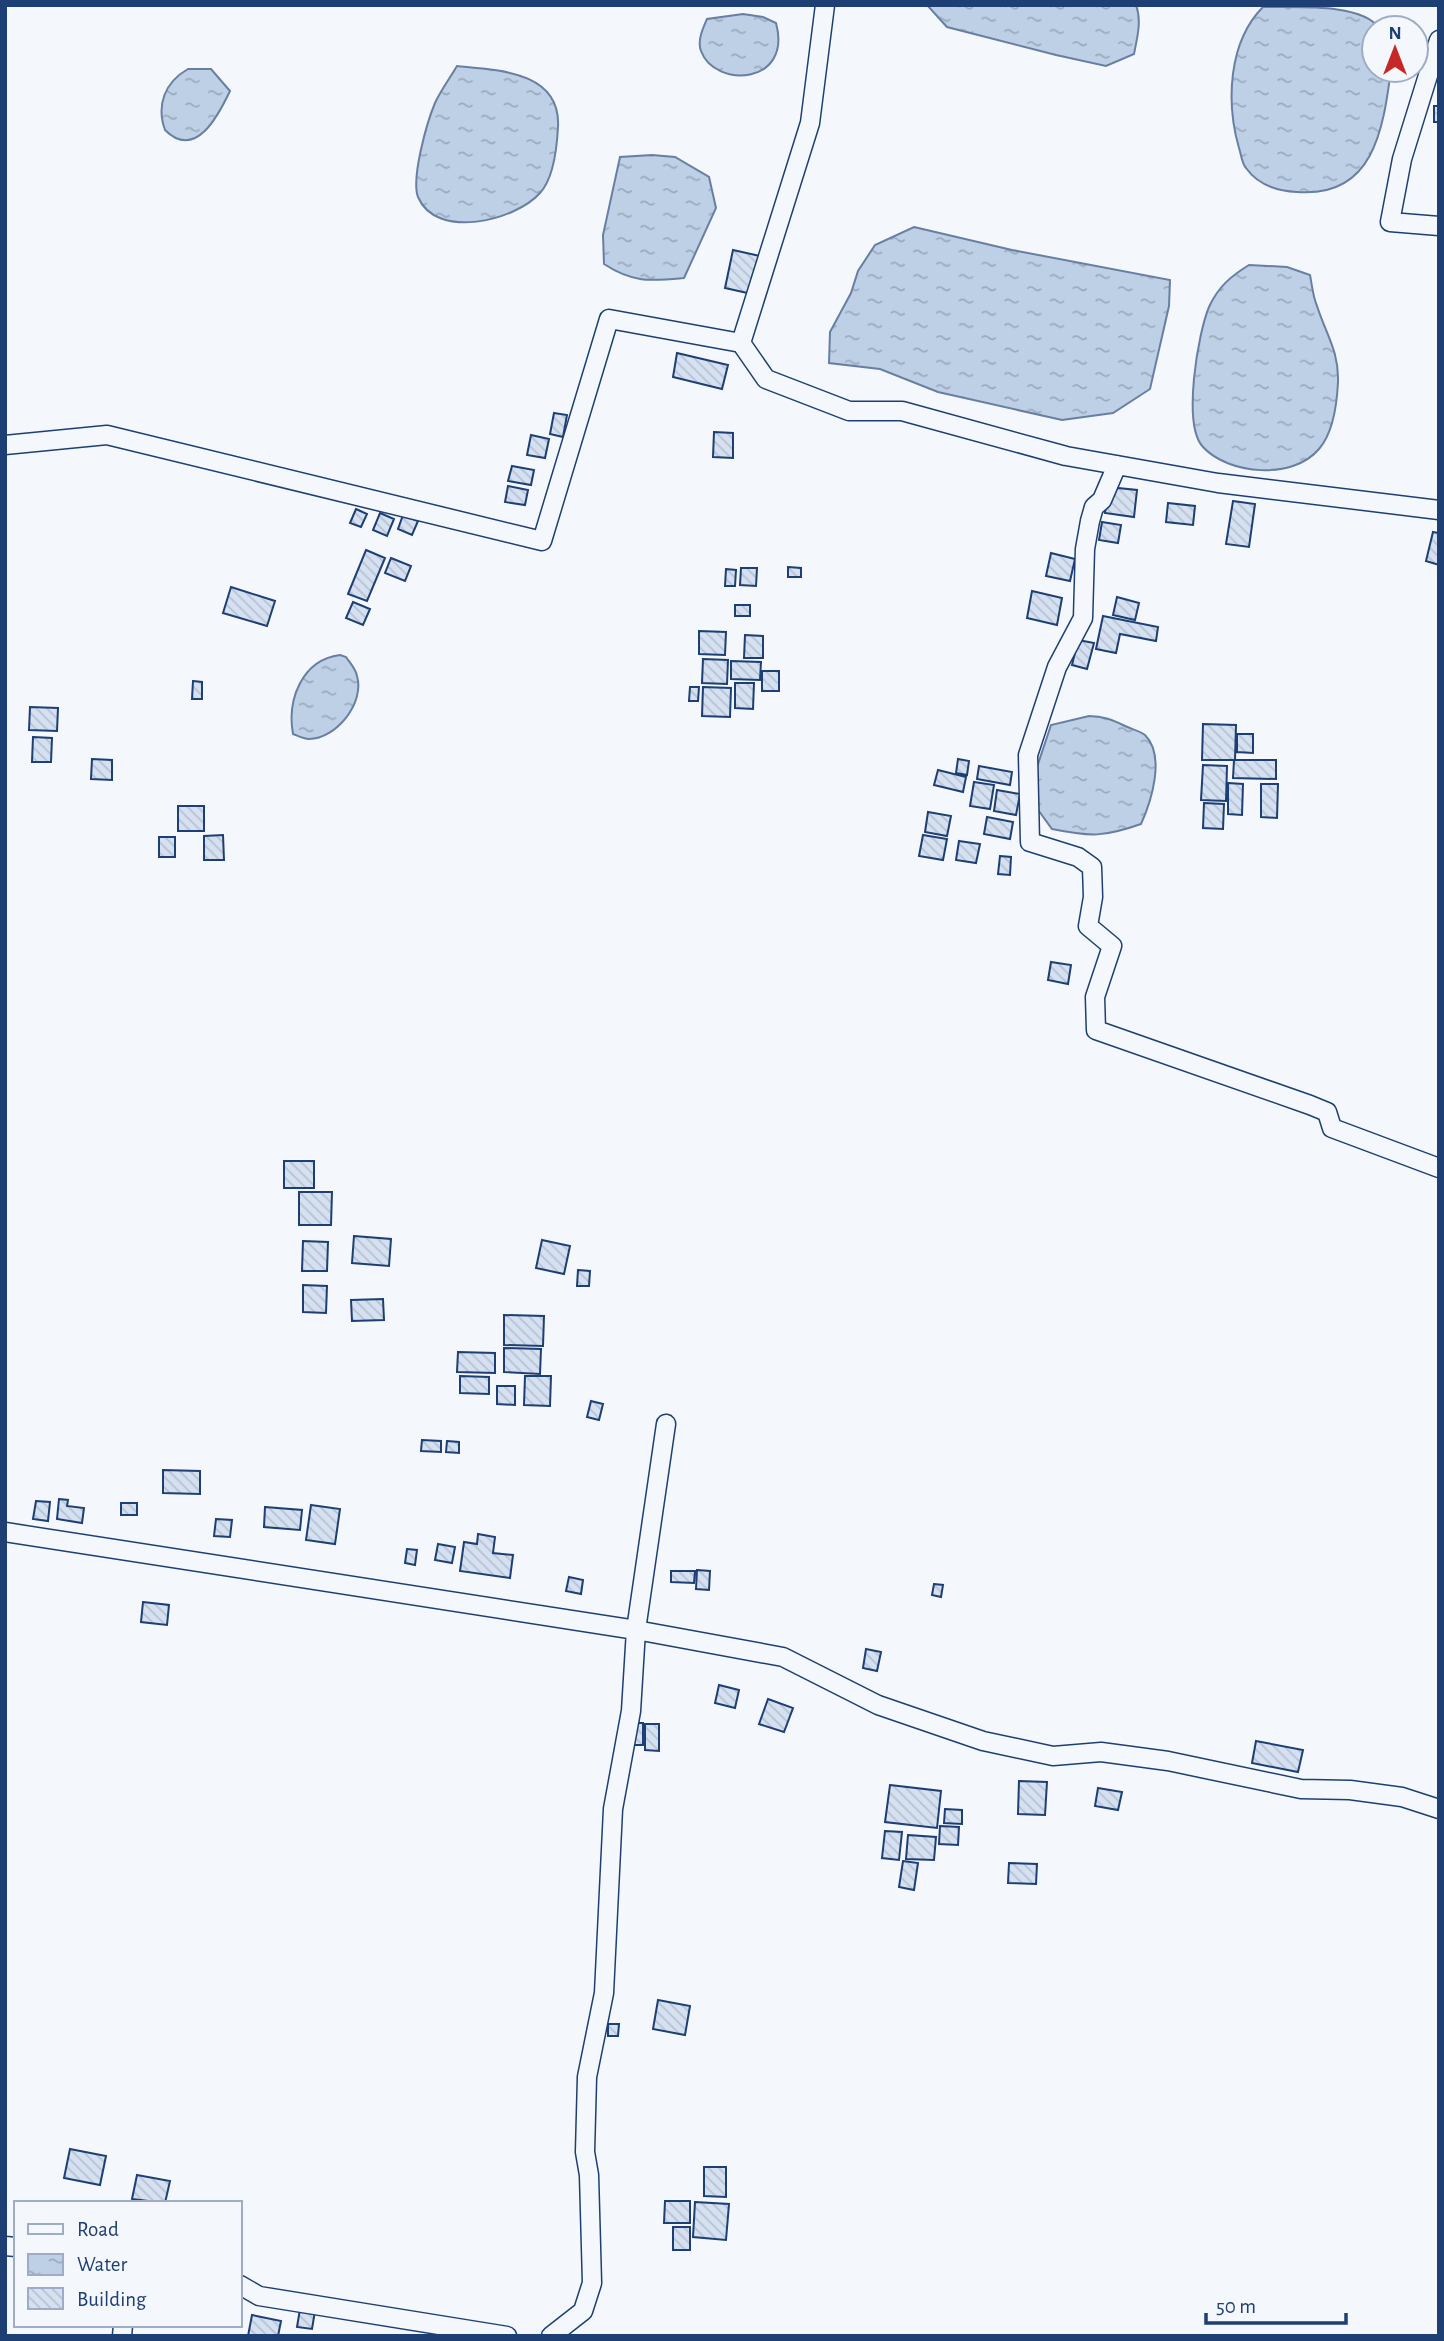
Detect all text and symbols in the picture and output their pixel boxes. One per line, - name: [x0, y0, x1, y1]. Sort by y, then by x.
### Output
- north arrow: [1360, 14, 1430, 84]
- text: N: [1388, 24, 1402, 43]
- legend: [14, 2201, 242, 2327]
- text: Road: [77, 2219, 119, 2240]
- text: Water: [77, 2254, 127, 2275]
- scale bar: [1206, 2282, 1346, 2326]
- text: Building: [77, 2289, 147, 2310]
- text: 50 m: [1216, 2296, 1256, 2317]

